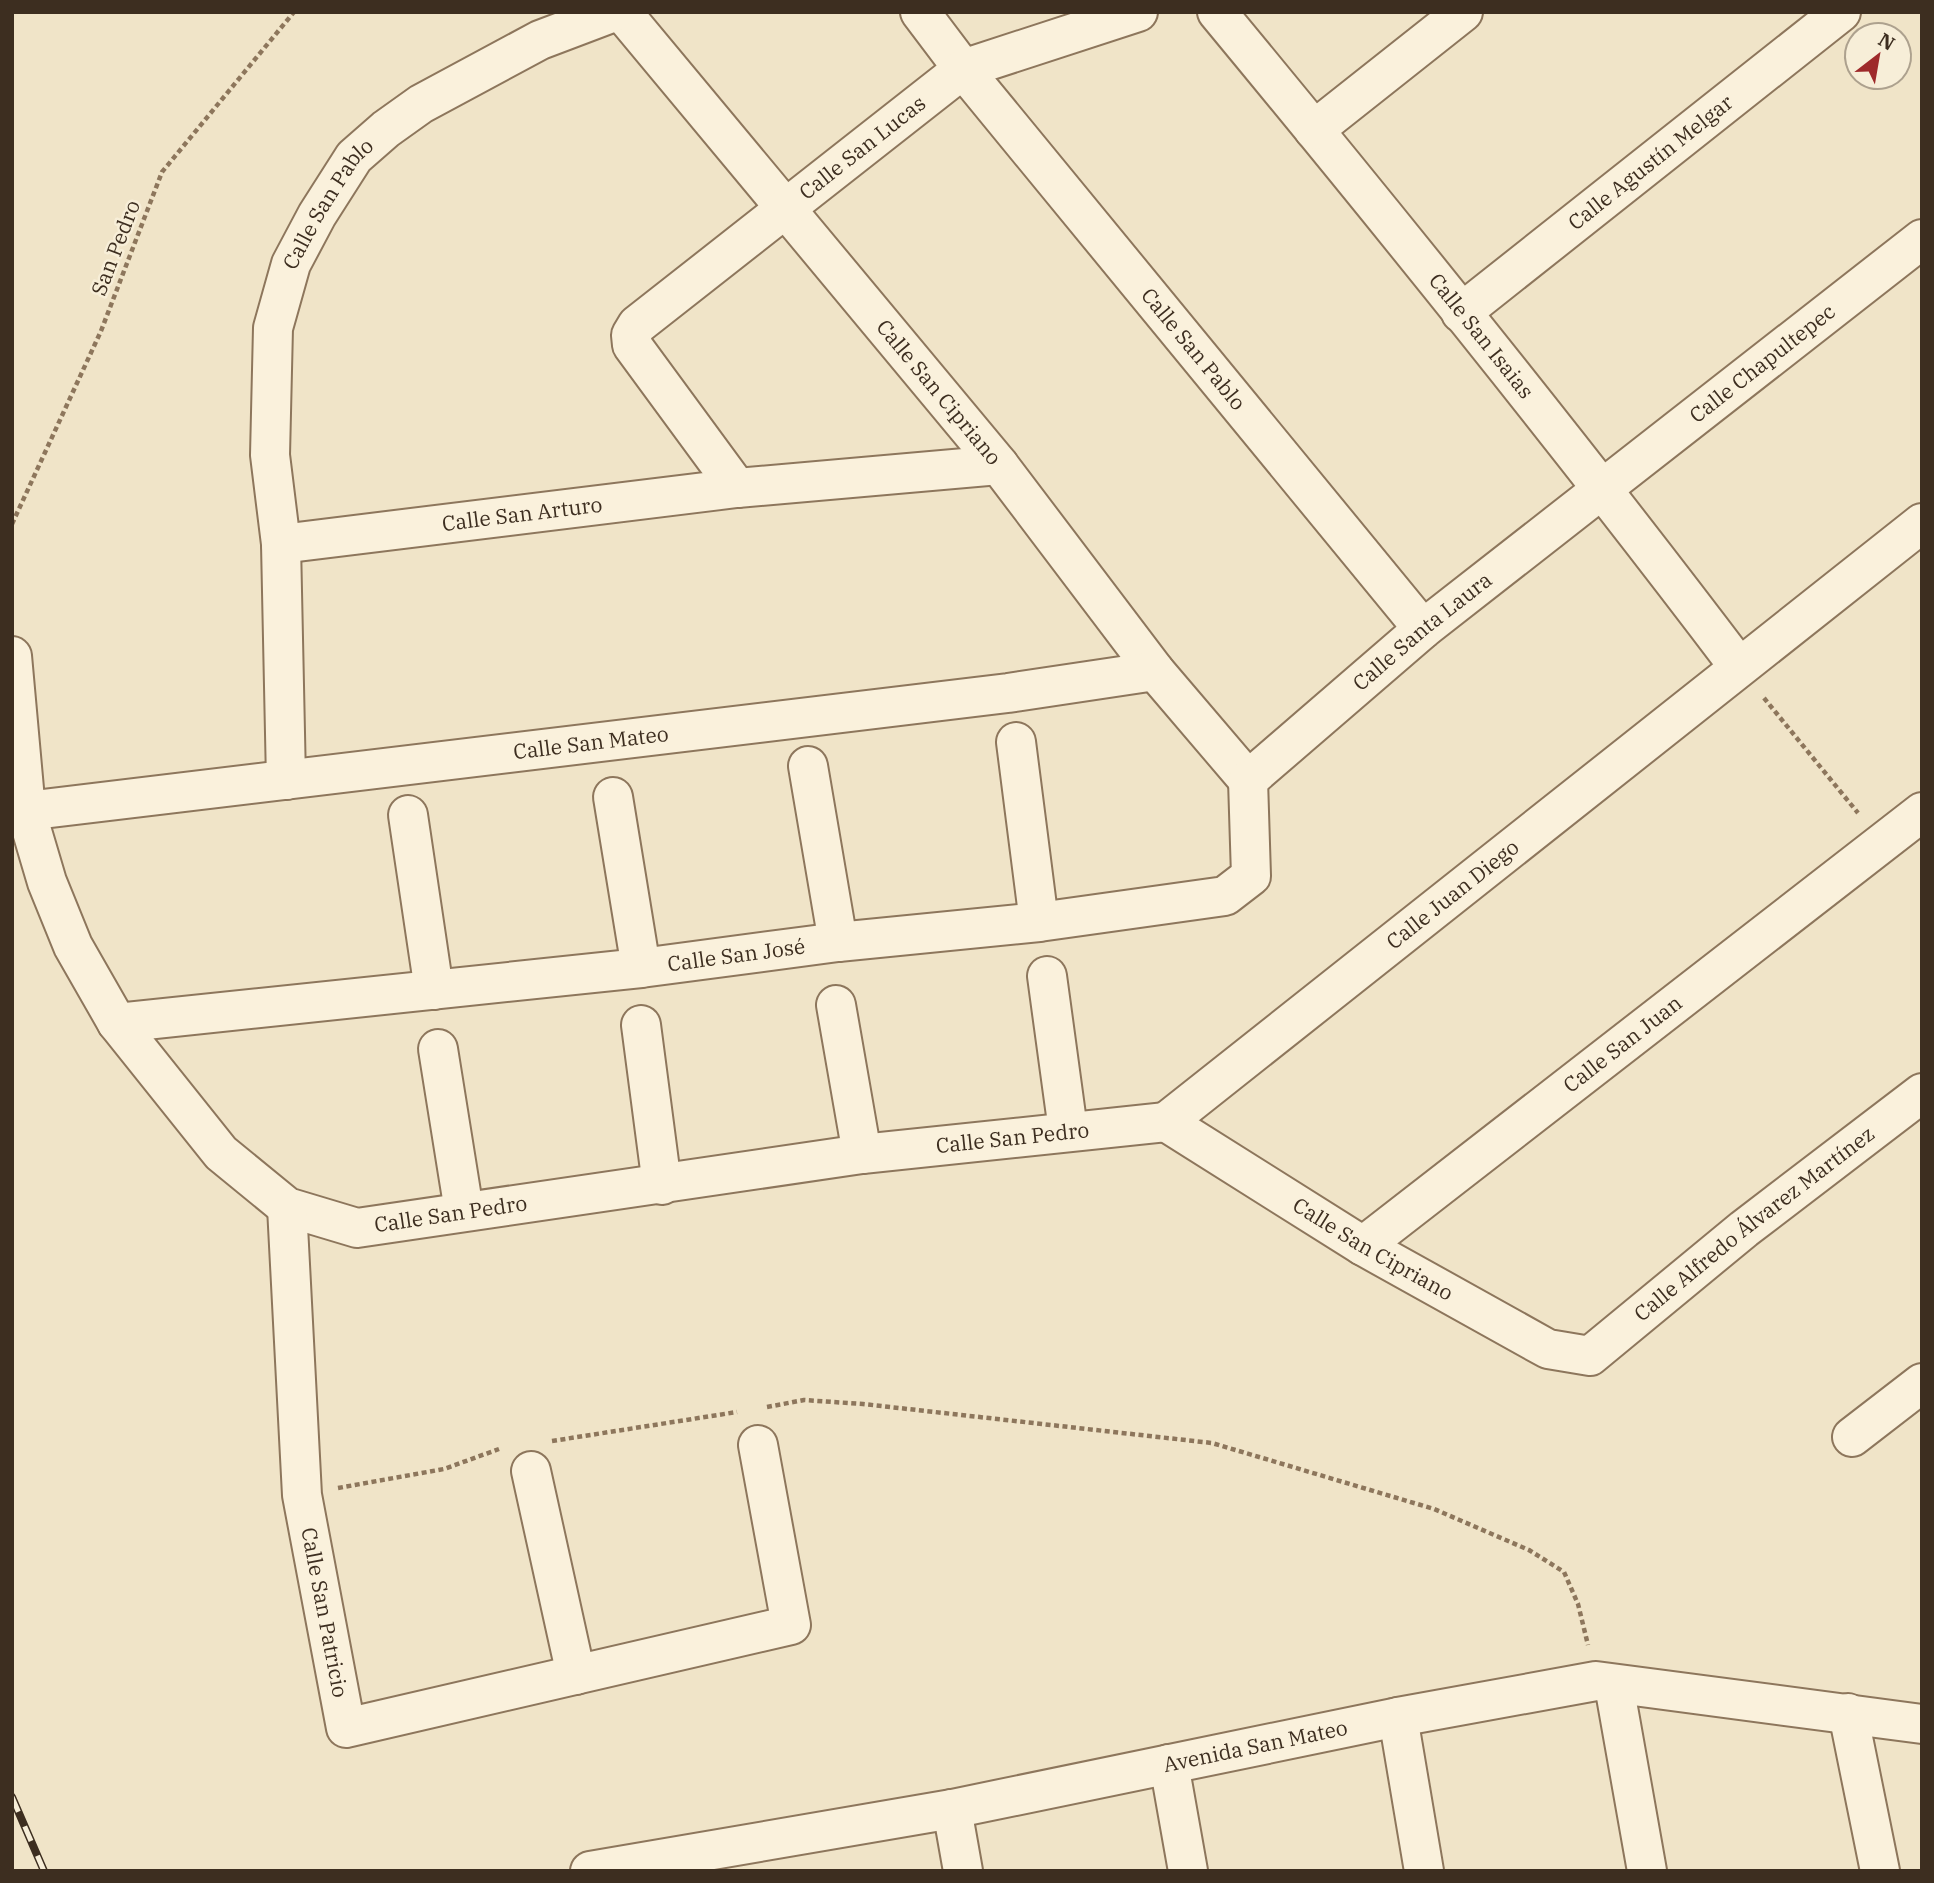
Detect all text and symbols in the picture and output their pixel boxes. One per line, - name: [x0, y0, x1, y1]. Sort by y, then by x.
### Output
- north arrow: [1843, 21, 1913, 91]
- text: N: [1874, 27, 1899, 56]
- street label: Calle Agustín Melgar: [1562, 88, 1739, 236]
- street label: Calle San Lucas: [793, 89, 931, 205]
- street label: Calle San Pablo: [276, 131, 379, 274]
- street label: San Pedro: [84, 196, 146, 299]
- street label: Calle San Isaias: [1423, 267, 1541, 404]
- street label: Calle San Pablo: [1135, 281, 1253, 416]
- street label: Calle Chapultepec: [1683, 297, 1841, 429]
- street label: Calle San Cipriano: [871, 313, 1008, 471]
- street label: Calle San Arturo: [440, 490, 604, 537]
- street label: Calle Santa Laura: [1346, 565, 1497, 697]
- street label: Calle San Mateo: [512, 719, 670, 765]
- street label: Calle Juan Diego: [1380, 833, 1524, 955]
- street label: Calle San José: [666, 931, 807, 977]
- street label: Calle San Juan: [1557, 988, 1687, 1098]
- street label: Calle San Pedro: [934, 1115, 1090, 1159]
- street label: Calle Alfredo Álvarez Martínez: [1628, 1119, 1880, 1327]
- street label: Calle San Pedro: [372, 1188, 529, 1238]
- street label: Calle San Cipriano: [1288, 1190, 1459, 1307]
- street label: Calle San Patricio: [295, 1525, 355, 1700]
- street label: Avenida San Mateo: [1160, 1713, 1350, 1778]

